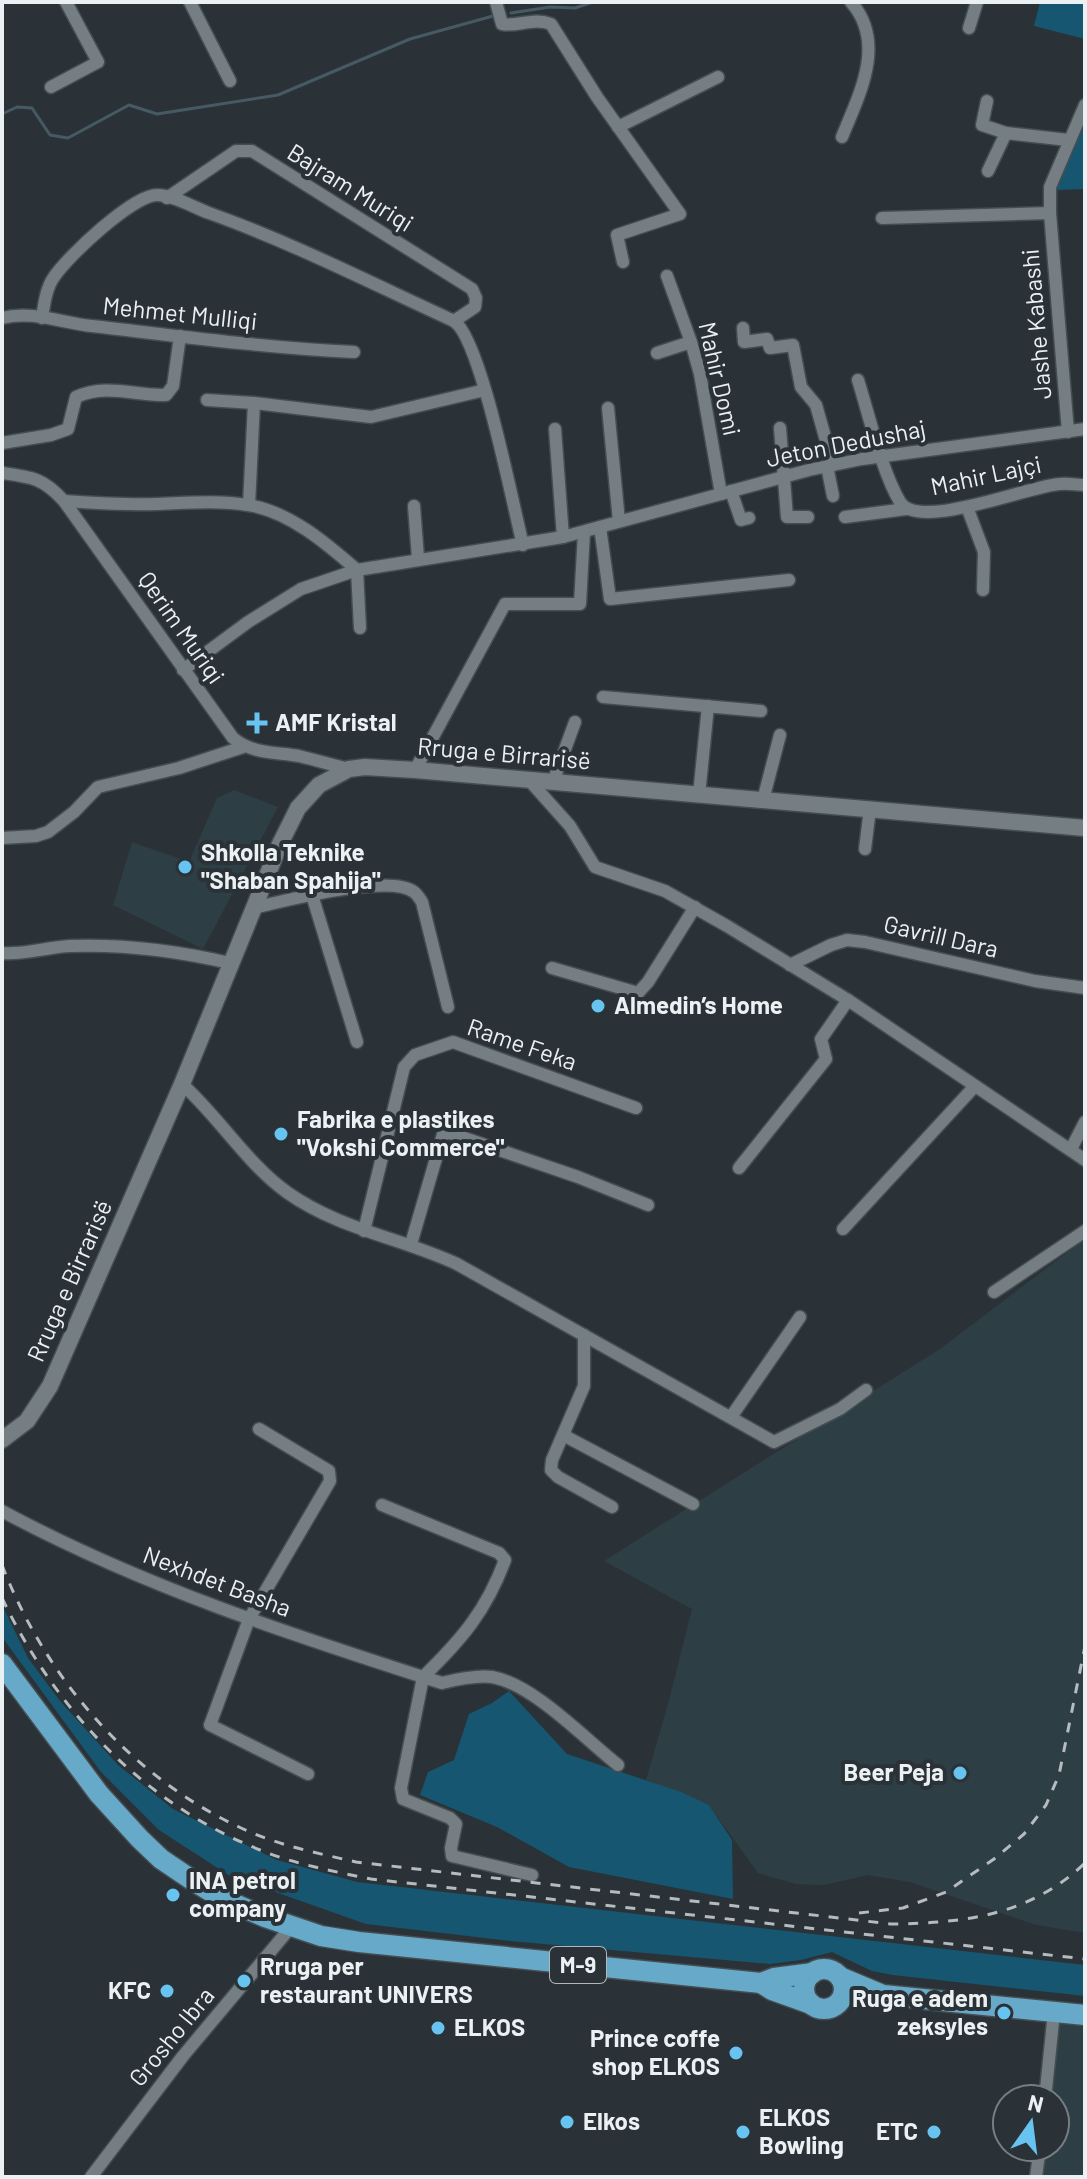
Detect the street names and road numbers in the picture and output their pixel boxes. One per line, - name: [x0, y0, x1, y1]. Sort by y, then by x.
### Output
- street label: Bajram Muriqi: [283, 137, 419, 237]
- street label: Jashe Kabashi: [1014, 248, 1057, 401]
- street label: Mehmet Mulliqi: [101, 290, 259, 335]
- street label: Mahir Domi: [693, 319, 748, 438]
- street label: Jeton Dedushaj: [763, 413, 928, 472]
- street label: Mahir Lajçi: [928, 449, 1044, 500]
- street label: Qerim Muriqi: [133, 565, 231, 689]
- street label: Rruga e Birrarisë: [416, 730, 592, 775]
- street label: Gavrill Dara: [881, 908, 1001, 963]
- street label: Rame Feka: [464, 1011, 581, 1076]
- street label: Rruga e Birrarisë: [20, 1195, 117, 1366]
- street label: Nexhdet Basha: [139, 1539, 296, 1622]
- road number: M-9: [550, 1947, 606, 1983]
- street label: Grosho Ibra: [122, 1981, 220, 2091]

